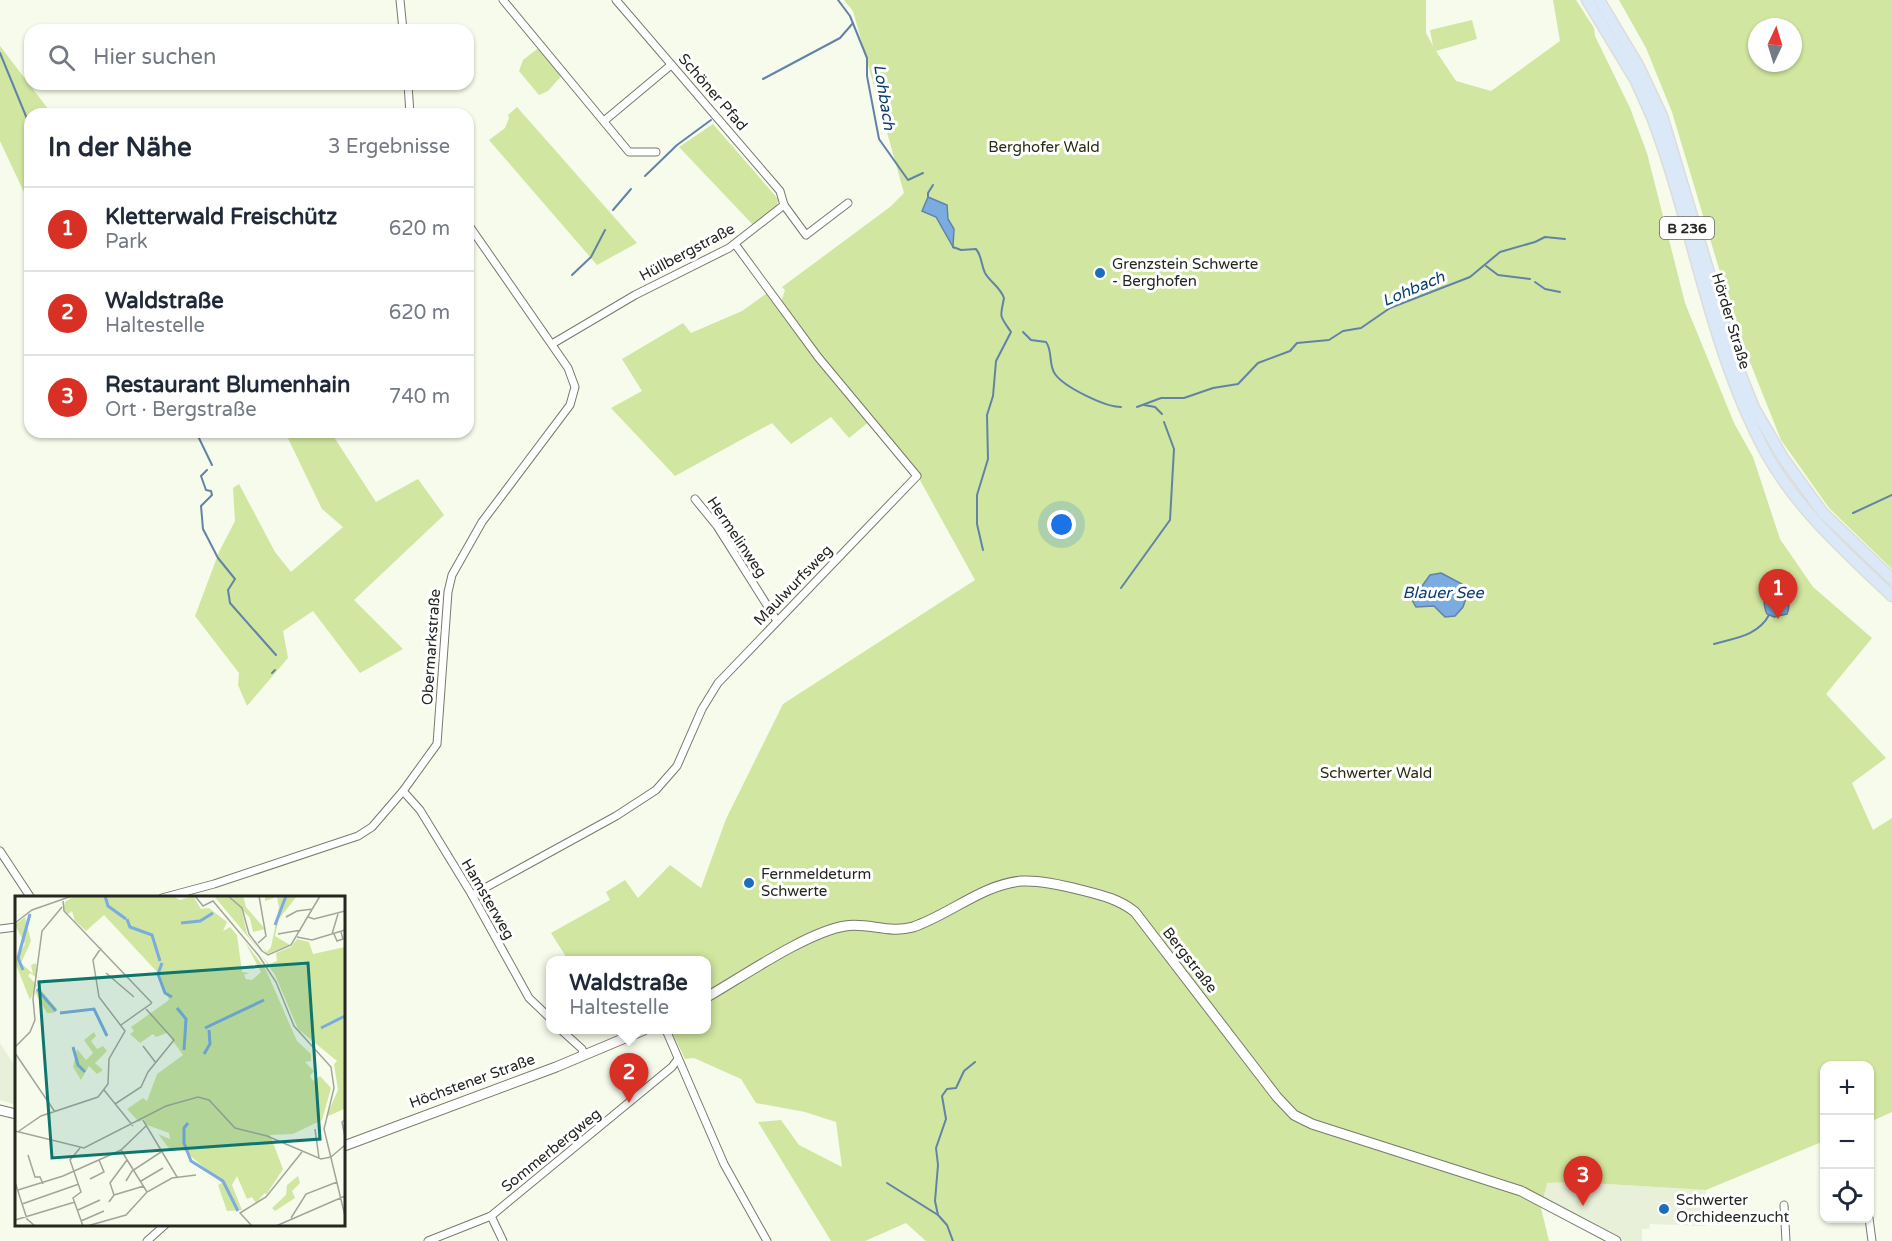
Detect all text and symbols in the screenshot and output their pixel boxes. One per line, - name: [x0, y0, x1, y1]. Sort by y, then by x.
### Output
- north arrow: [1748, 18, 1802, 72]
- search box: [24, 24, 474, 90]
- icon: search: [45, 41, 78, 74]
- text: Hier suchen: [93, 44, 216, 70]
- street label: Schöner Pfad: [675, 50, 751, 134]
- water label: Lohbach: [869, 63, 899, 133]
- text: In der Nähe: [48, 132, 192, 163]
- text: 3 Ergebnisse: [328, 135, 450, 159]
- park label: Berghofer Wald: [988, 138, 1100, 156]
- text: Kletterwald Freischütz: [105, 204, 337, 230]
- text: 1: [61, 217, 74, 241]
- text: 620 m: [389, 217, 450, 241]
- road number: B 236: [1660, 217, 1714, 239]
- street label: Hüllbergstraße: [636, 219, 738, 285]
- text: Park: [105, 230, 148, 254]
- place label: Grenzstein Schwerte - Berghofen: [1112, 255, 1258, 290]
- marker: Grenzstein Schwerte - Berghofen: [1093, 266, 1107, 280]
- water label: Lohbach: [1379, 266, 1449, 311]
- street label: Hörder Straße: [1708, 271, 1754, 371]
- text: Waldstraße: [105, 288, 224, 314]
- text: 2: [61, 301, 74, 325]
- text: 620 m: [389, 301, 450, 325]
- text: Haltestelle: [105, 314, 205, 338]
- text: Restaurant Blumenhain: [105, 372, 350, 398]
- text: 3: [61, 385, 74, 409]
- text: 740 m: [389, 385, 450, 409]
- text: Ort · Bergstraße: [105, 398, 257, 422]
- street label: Hermelinweg: [703, 493, 771, 581]
- your location: [1047, 510, 1076, 539]
- street label: Maulwurfsweg: [750, 541, 836, 629]
- pin: 1: [1758, 570, 1798, 619]
- water label: Blauer See: [1403, 583, 1484, 603]
- street label: Obermarkstraße: [418, 588, 444, 706]
- park label: Schwerter Wald: [1320, 764, 1432, 782]
- street label: Hamsterweg: [458, 855, 518, 943]
- place label: Fernmeldeturm Schwerte: [761, 865, 871, 900]
- marker: Fernmeldeturm Schwerte: [742, 876, 756, 890]
- inset map: [15, 896, 345, 1226]
- street label: Bergstraße: [1159, 924, 1221, 996]
- popup: [546, 956, 711, 1034]
- text: Waldstraße: [569, 970, 688, 996]
- text: Haltestelle: [569, 996, 669, 1020]
- street label: Höchstener Straße: [407, 1050, 537, 1112]
- pin: 2: [610, 1054, 648, 1103]
- map controls: [1820, 1061, 1874, 1223]
- button: +: [1820, 1061, 1874, 1115]
- street label: Sommerbergweg: [498, 1104, 604, 1196]
- button: −: [1820, 1115, 1874, 1169]
- pin: 3: [1564, 1156, 1602, 1206]
- button: locate: [1820, 1169, 1874, 1223]
- place label: Schwerter Orchideenzucht: [1676, 1191, 1790, 1226]
- marker: Schwerter Orchideenzucht: [1657, 1202, 1671, 1216]

